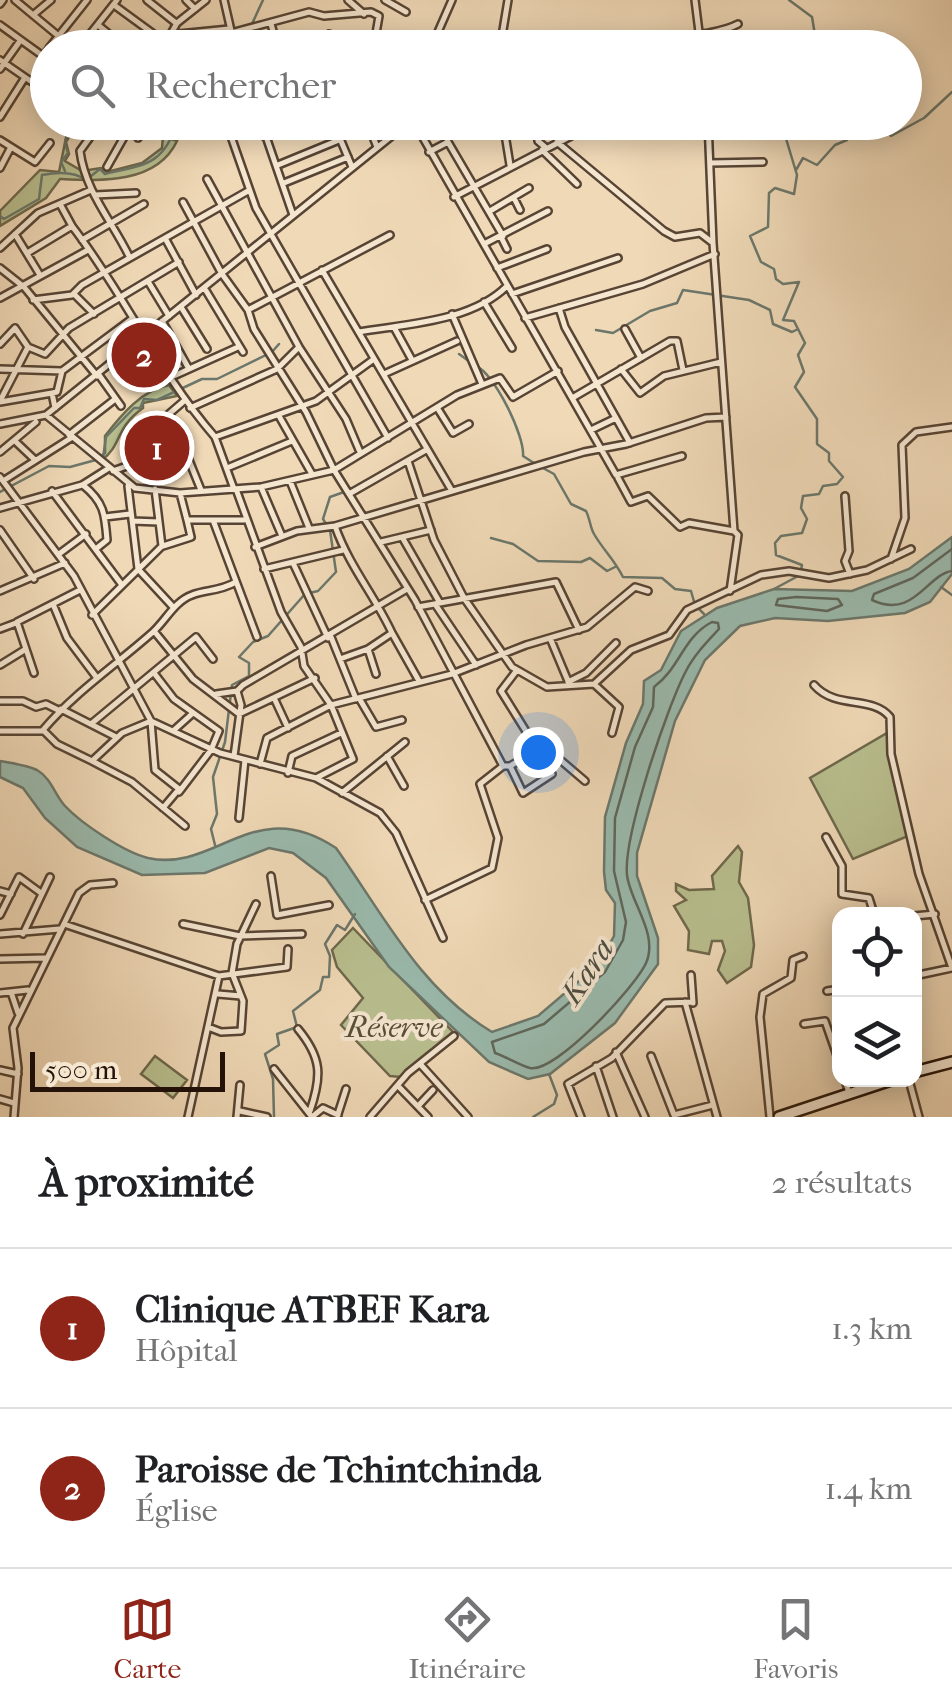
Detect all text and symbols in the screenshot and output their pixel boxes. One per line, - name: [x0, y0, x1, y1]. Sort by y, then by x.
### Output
- search box: [30, 30, 922, 140]
- icon: search: [65, 58, 120, 113]
- text: Rechercher: [145, 63, 336, 108]
- pin: 2: [112, 318, 176, 392]
- pin: 1: [124, 410, 190, 486]
- your location: [513, 727, 564, 778]
- map controls: [832, 907, 922, 1087]
- button: locate: [832, 907, 922, 997]
- water label: Kara: [551, 931, 622, 1012]
- button: layers: [832, 997, 922, 1087]
- park label: Réserve: [344, 1010, 443, 1045]
- scale bar: [30, 1047, 225, 1092]
- text: 500 m: [45, 1053, 117, 1086]
- text: À proximité: [40, 1158, 254, 1207]
- text: 2 résultats: [771, 1164, 912, 1201]
- text: Clinique ATBEF Kara: [135, 1287, 488, 1332]
- text: 1: [67, 1310, 78, 1347]
- text: 1.3 km: [831, 1310, 912, 1347]
- text: Hôpital: [135, 1332, 238, 1369]
- text: Paroisse de Tchintchinda: [135, 1447, 540, 1492]
- text: 2: [64, 1470, 81, 1507]
- text: 1.4 km: [825, 1470, 912, 1507]
- text: Église: [135, 1492, 218, 1529]
- tab: Carte: [114, 1592, 181, 1685]
- tab: Itinéraire: [408, 1592, 526, 1685]
- tab: Favoris: [753, 1592, 838, 1685]

